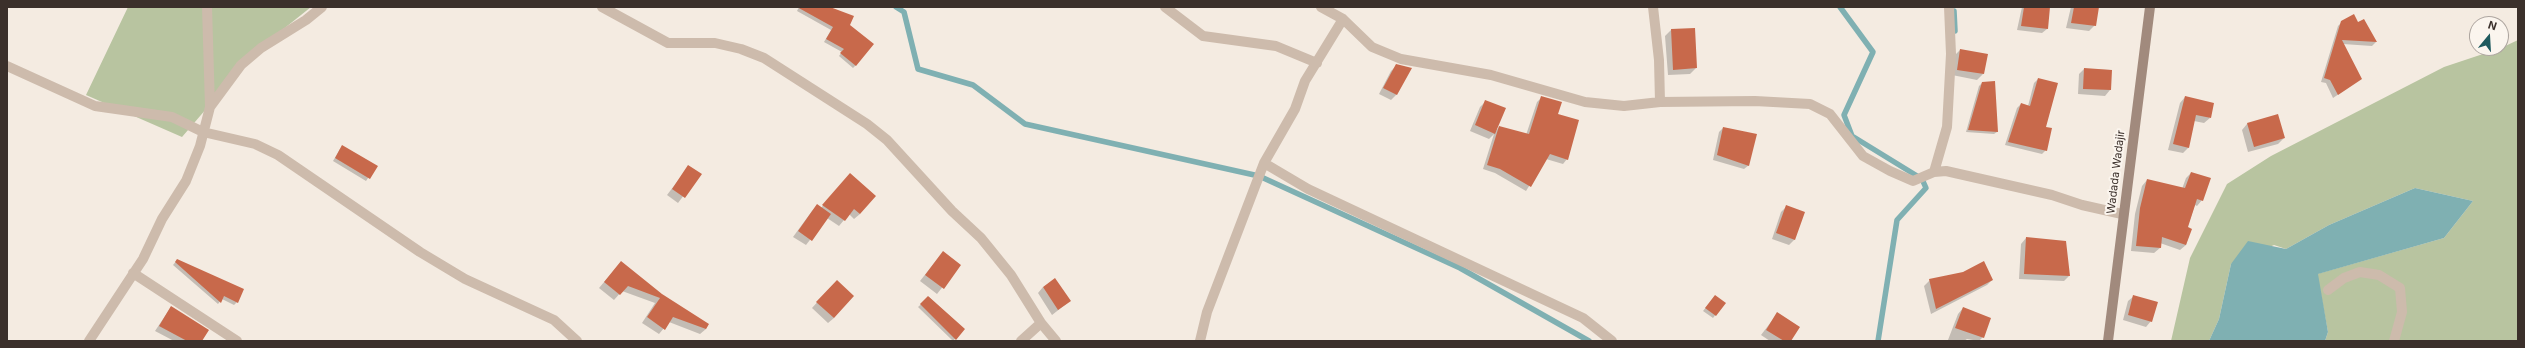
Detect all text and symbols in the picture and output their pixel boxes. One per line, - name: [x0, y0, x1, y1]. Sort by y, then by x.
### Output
- north arrow: [2469, 16, 2509, 56]
- text: N: [2486, 18, 2499, 33]
- street label: Wadada Wadajir: [2104, 129, 2128, 215]

